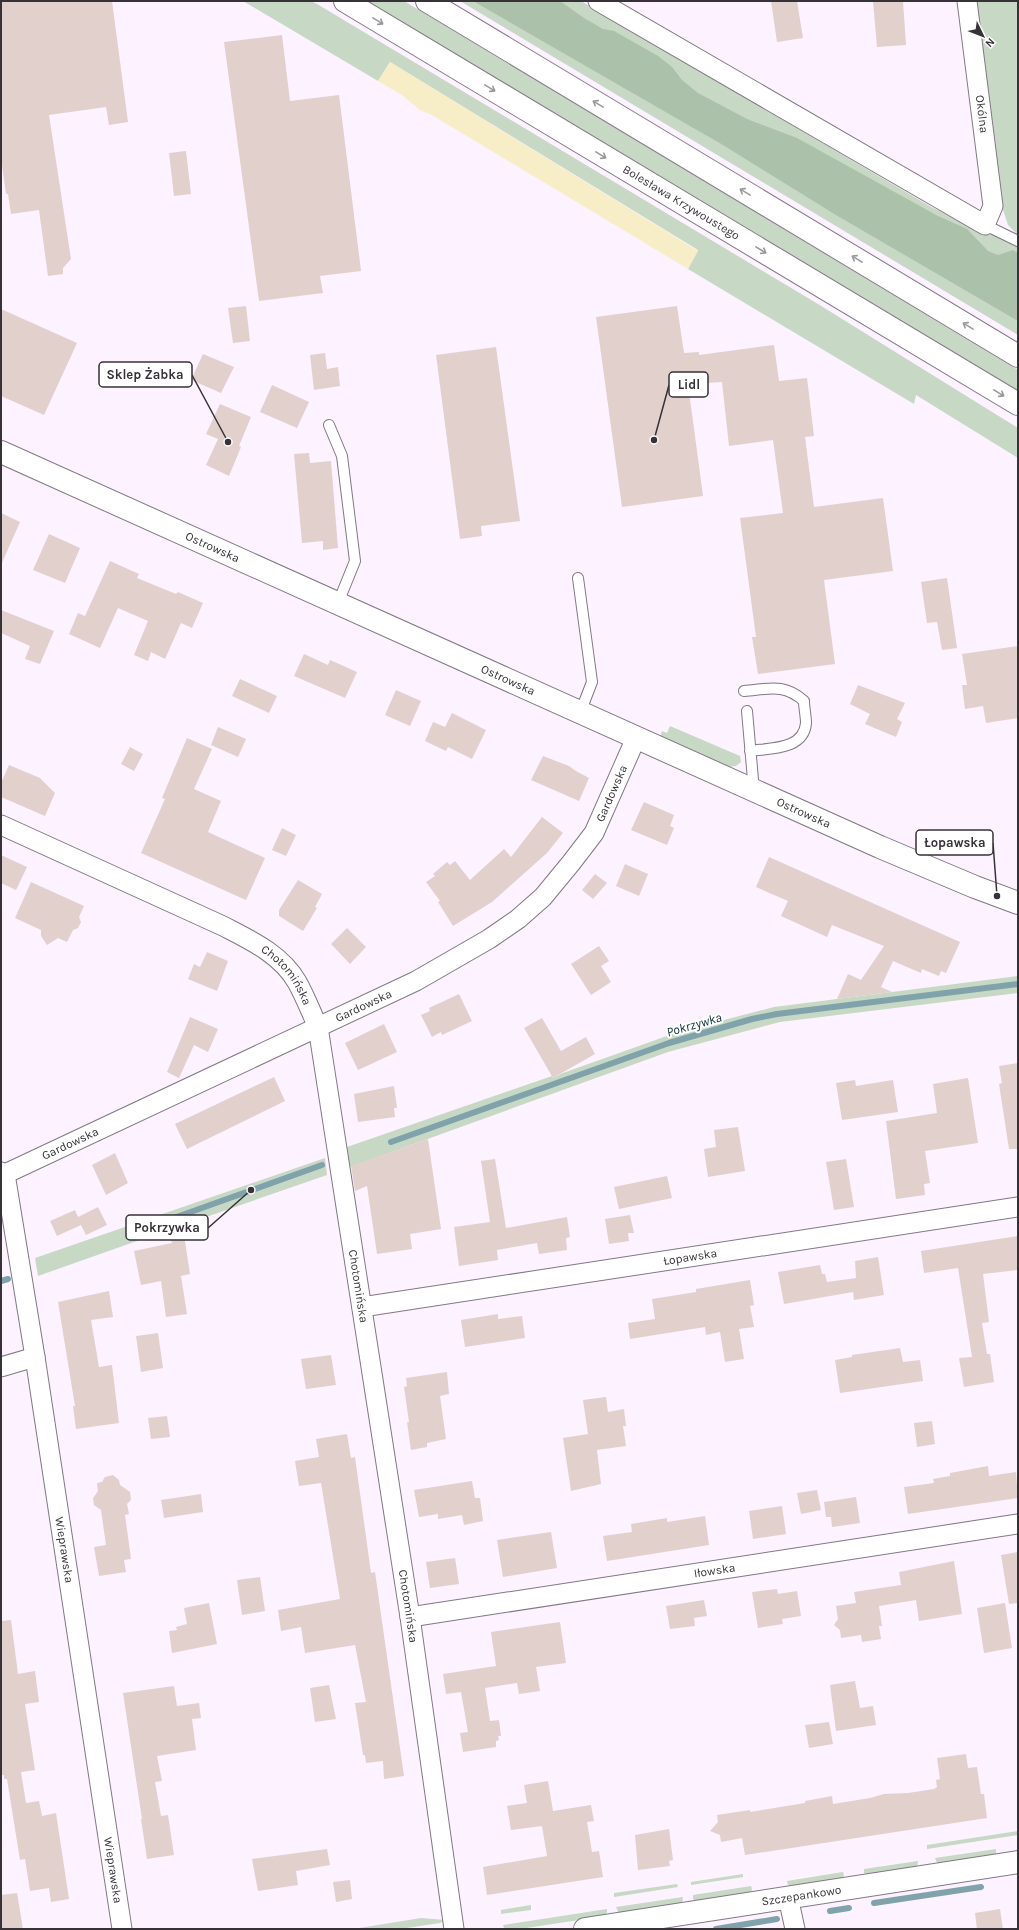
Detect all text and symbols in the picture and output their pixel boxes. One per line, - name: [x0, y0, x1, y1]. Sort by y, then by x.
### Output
- north arrow: [963, 16, 1003, 56]
- one-way arrow: [372, 17, 383, 25]
- text: N: [983, 35, 997, 50]
- one-way arrow: [484, 84, 496, 92]
- street label: Okólna: [973, 94, 991, 134]
- one-way arrow: [592, 99, 604, 107]
- one-way arrow: [595, 151, 607, 159]
- street label: Bolesława Krzywoustego: [620, 162, 742, 243]
- one-way arrow: [739, 188, 751, 196]
- one-way arrow: [755, 247, 767, 255]
- one-way arrow: [851, 255, 863, 263]
- one-way arrow: [962, 322, 974, 330]
- callout: Sklep Żabka: [99, 362, 192, 387]
- text: Sklep Żabka: [106, 366, 184, 382]
- callout: Lidl: [669, 372, 708, 397]
- text: Lidl: [678, 377, 700, 392]
- one-way arrow: [993, 389, 1004, 397]
- street label: Ostrowska: [183, 529, 242, 565]
- street label: Ostrowska: [479, 662, 537, 698]
- street label: Gardowska: [593, 763, 630, 824]
- street label: Ostrowska: [774, 794, 833, 831]
- callout: Łopawska: [916, 830, 993, 855]
- text: Łopawska: [924, 835, 986, 850]
- street label: Chotomińska: [259, 942, 314, 1007]
- street label: Gardowska: [333, 986, 394, 1025]
- water label: Pokrzywka: [665, 1009, 724, 1040]
- street label: Gardowska: [40, 1124, 101, 1163]
- callout: Pokrzywka: [126, 1215, 208, 1240]
- text: Pokrzywka: [134, 1220, 200, 1235]
- street label: Łopawska: [662, 1246, 718, 1268]
- street label: Chotomińska: [346, 1248, 371, 1324]
- street label: Wieprawska: [52, 1516, 76, 1584]
- street label: Iłowska: [693, 1560, 736, 1581]
- street label: Chotomińska: [396, 1569, 421, 1644]
- street label: Wieprawska: [101, 1836, 125, 1904]
- street label: Szczepankowo: [761, 1882, 842, 1909]

